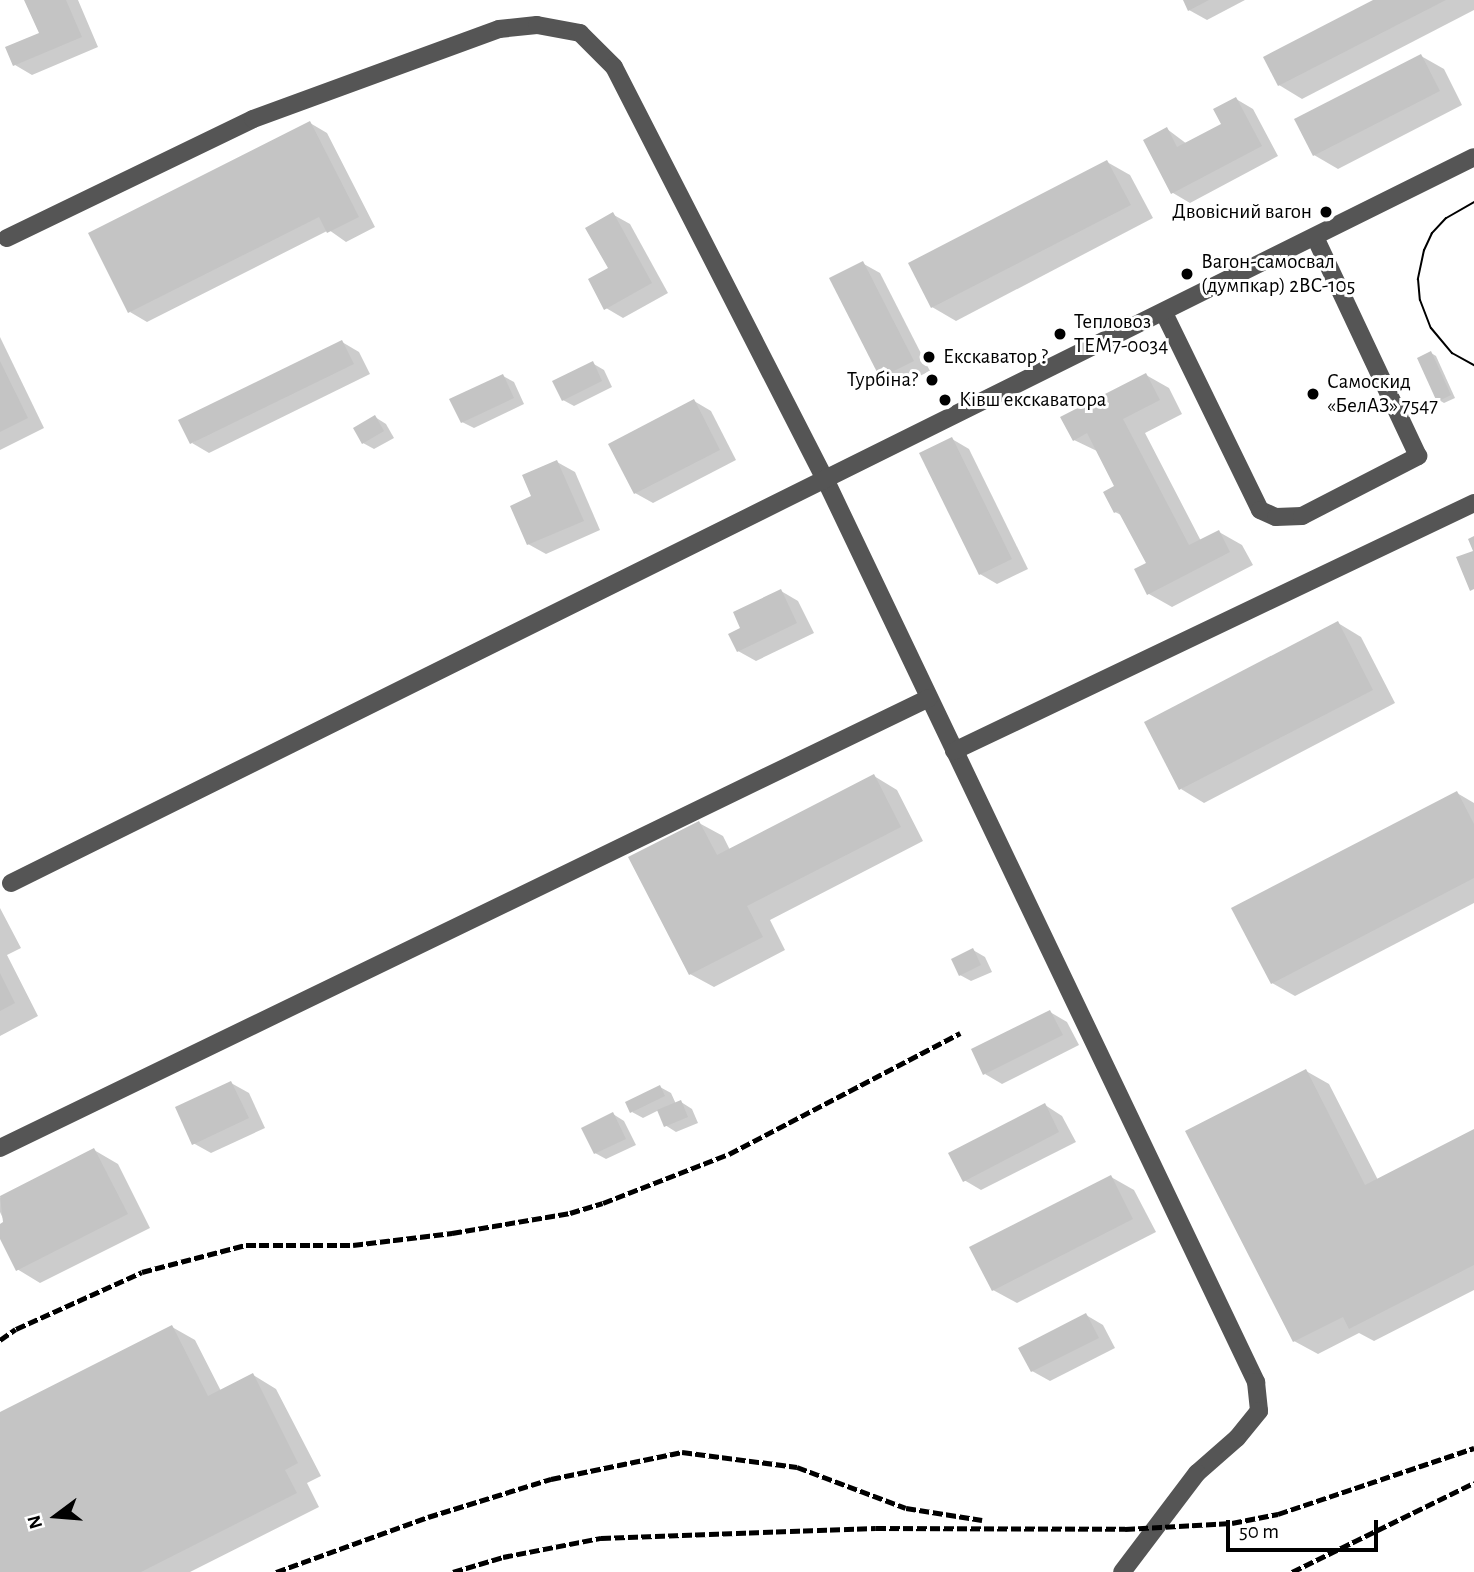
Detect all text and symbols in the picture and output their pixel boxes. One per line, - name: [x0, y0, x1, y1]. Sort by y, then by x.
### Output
- place label: Двовісний вагон: [1172, 199, 1312, 225]
- marker: Двовісний вагон: [1318, 204, 1334, 220]
- place label: Вагон-самосвал (думпкар) 2ВС-105: [1201, 249, 1355, 299]
- marker: Вагон-самосвал (думпкар) 2ВС-105: [1179, 266, 1195, 282]
- place label: Тепловоз ТЕМ7-0034: [1074, 309, 1168, 359]
- marker: Тепловоз ТЕМ7-0034: [1052, 326, 1068, 342]
- place label: Екскаватор ?: [943, 344, 1048, 370]
- marker: Екскаватор ?: [921, 349, 937, 365]
- place label: Турбіна?: [847, 367, 918, 393]
- place label: Самоскид «БелАЗ» 7547: [1327, 369, 1438, 419]
- marker: Турбіна?: [924, 372, 940, 388]
- marker: Самоскид «БелАЗ» 7547: [1305, 386, 1321, 402]
- place label: Ківш екскаватора: [959, 387, 1106, 413]
- marker: Ківш екскаватора: [937, 392, 953, 408]
- north arrow: [21, 1481, 91, 1551]
- scale bar: [1229, 1506, 1381, 1550]
- text: N: [24, 1513, 46, 1531]
- text: 50 m: [1239, 1521, 1279, 1542]

